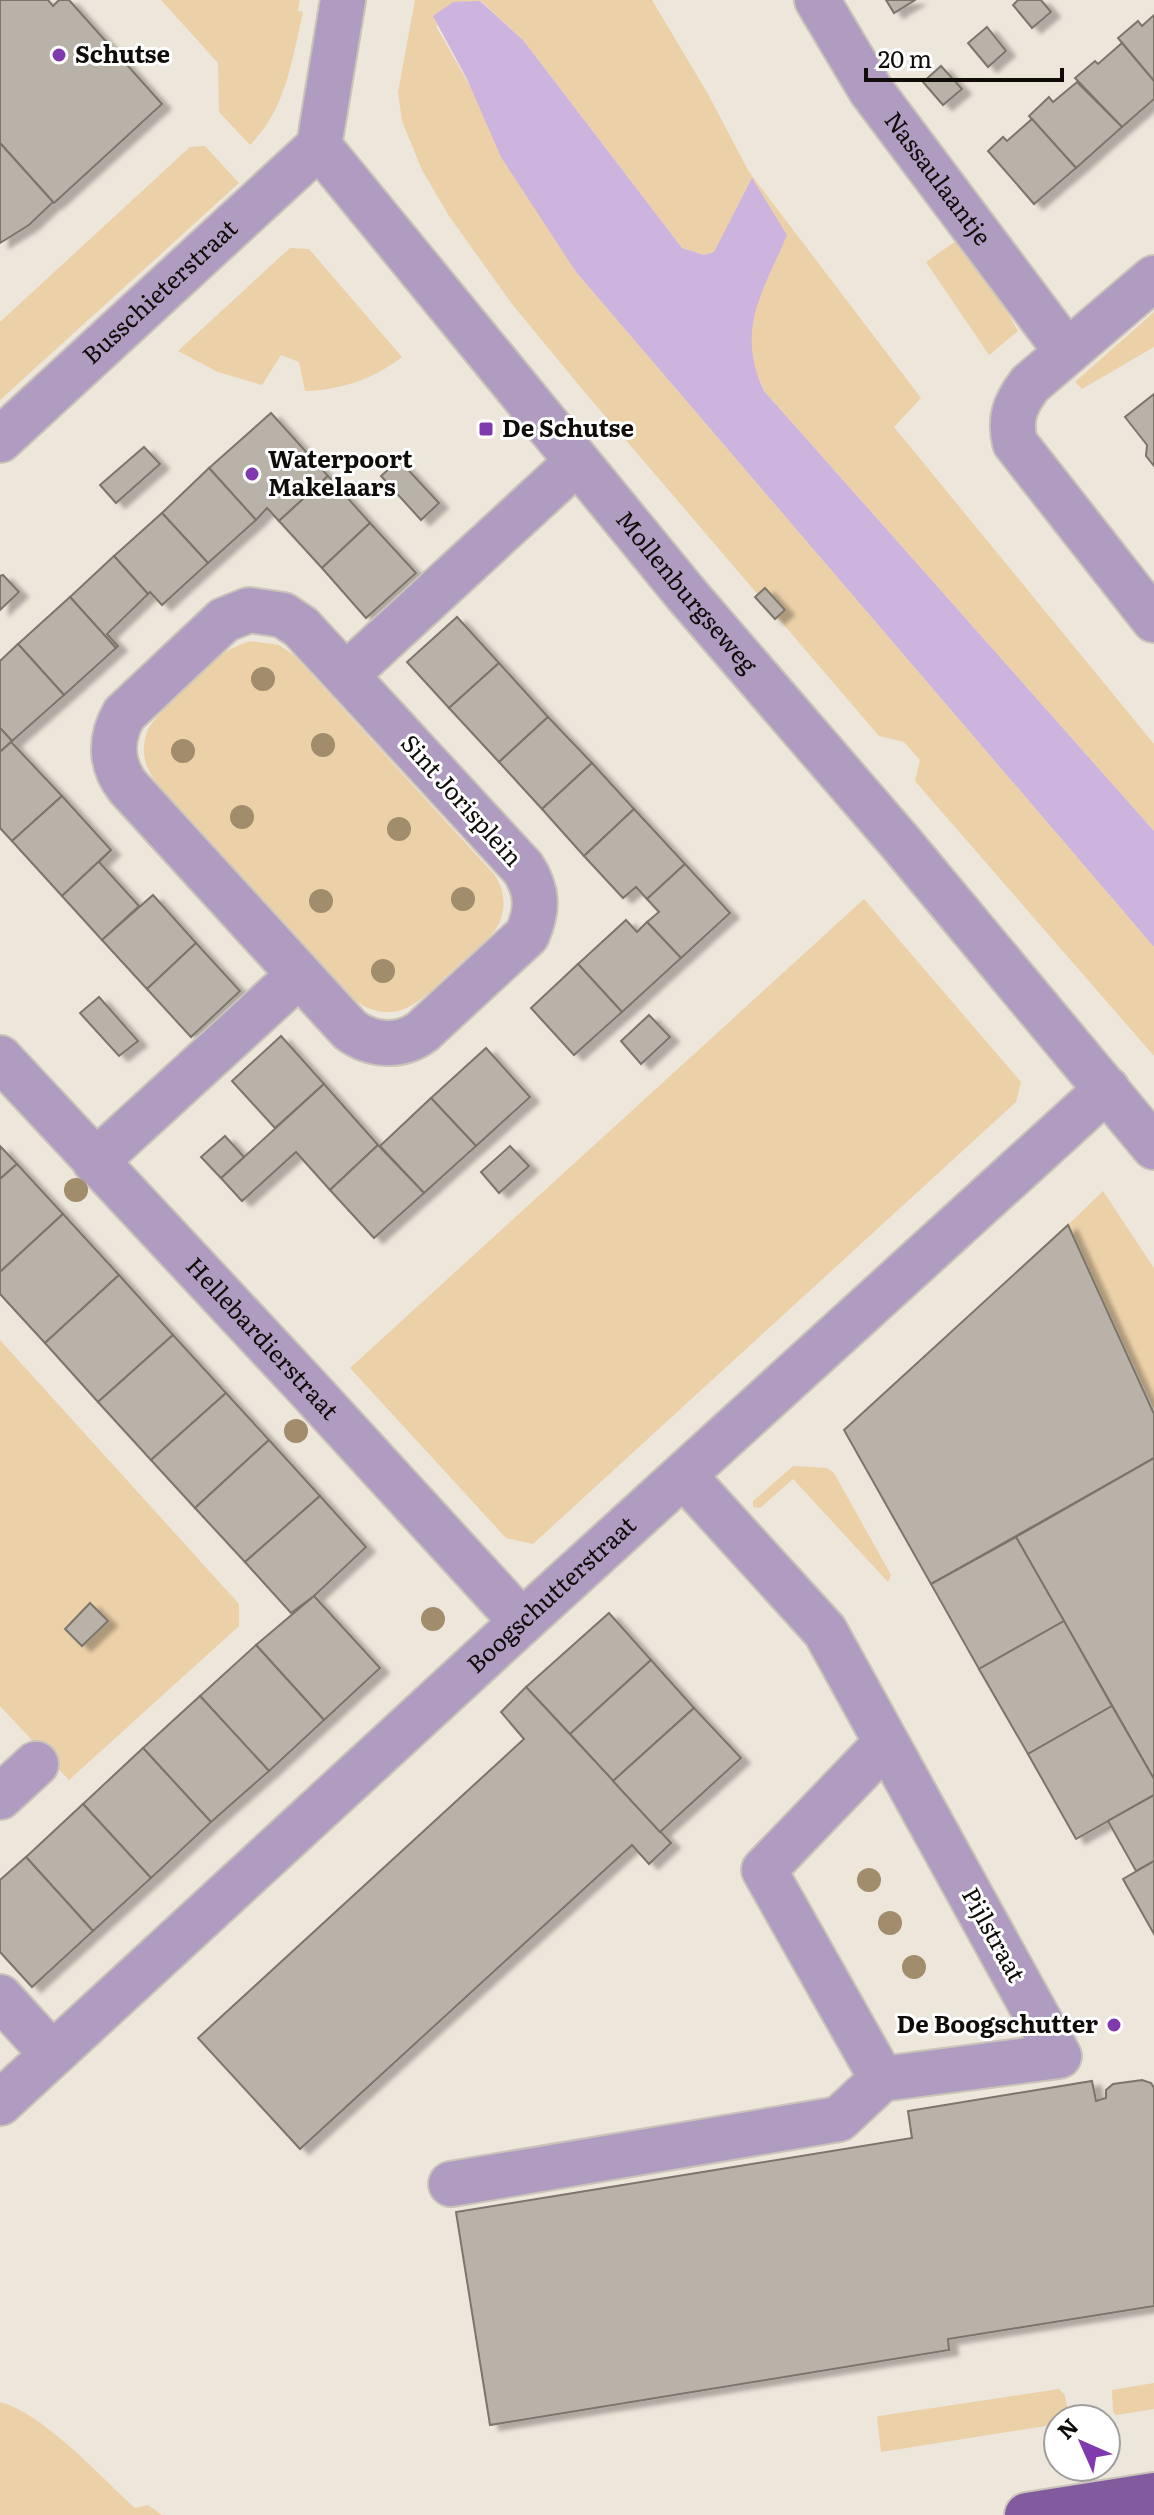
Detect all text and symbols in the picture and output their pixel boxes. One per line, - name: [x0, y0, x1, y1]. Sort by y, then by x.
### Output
- scale bar: [866, 32, 1062, 82]
- place label: Schutse: [75, 35, 170, 70]
- text: 20 m: [878, 40, 932, 75]
- marker: Schutse: [50, 46, 68, 64]
- street label: Nassaulaantje: [878, 103, 1001, 252]
- street label: Busschieterstraat: [73, 210, 244, 371]
- place label: De Schutse: [502, 409, 634, 444]
- marker: De Schutse: [477, 420, 495, 438]
- place label: Waterpoort Makelaars: [268, 440, 413, 503]
- marker: Waterpoort Makelaars: [243, 465, 261, 483]
- street label: Mollenburgseweg: [609, 502, 767, 681]
- street label: Sint Jorisplein: [394, 726, 532, 873]
- street label: Hellebardierstraat: [179, 1248, 348, 1426]
- street label: Boogschutterstraat: [458, 1506, 643, 1680]
- street label: Pijlstraat: [955, 1880, 1036, 1988]
- place label: De Boogschutter: [897, 2005, 1098, 2040]
- marker: De Boogschutter: [1105, 2016, 1123, 2034]
- north arrow: [1042, 2403, 1122, 2483]
- text: N: [1049, 2410, 1085, 2446]

